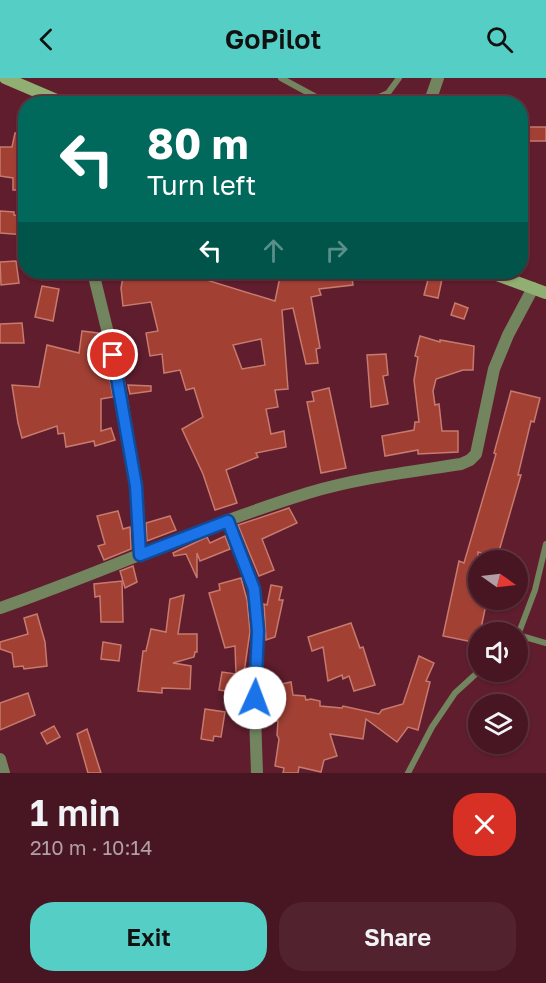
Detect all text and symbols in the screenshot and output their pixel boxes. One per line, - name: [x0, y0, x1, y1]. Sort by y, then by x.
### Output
- icon: back: [30, 23, 63, 56]
- text: GoPilot: [225, 23, 321, 55]
- icon: search: [483, 23, 516, 56]
- text: 80 m: [147, 118, 248, 168]
- icon: left: [48, 120, 126, 198]
- text: Turn left: [147, 169, 256, 201]
- icon: left: [194, 234, 227, 267]
- icon: ahead: [257, 234, 290, 267]
- icon: right: [320, 234, 353, 267]
- pin: [87, 329, 138, 380]
- icon: arrive: [96, 338, 129, 371]
- north arrow: [468, 550, 528, 610]
- map controls: [468, 550, 528, 754]
- button: sound: [468, 622, 528, 682]
- position arrow: [223, 666, 287, 730]
- button: layers: [468, 694, 528, 754]
- text: 1 min: [30, 791, 120, 834]
- button: close: [453, 793, 516, 856]
- text: 210 m · 10:14: [30, 835, 152, 859]
- button: Exit: [30, 902, 267, 971]
- button: Share: [279, 902, 516, 971]

